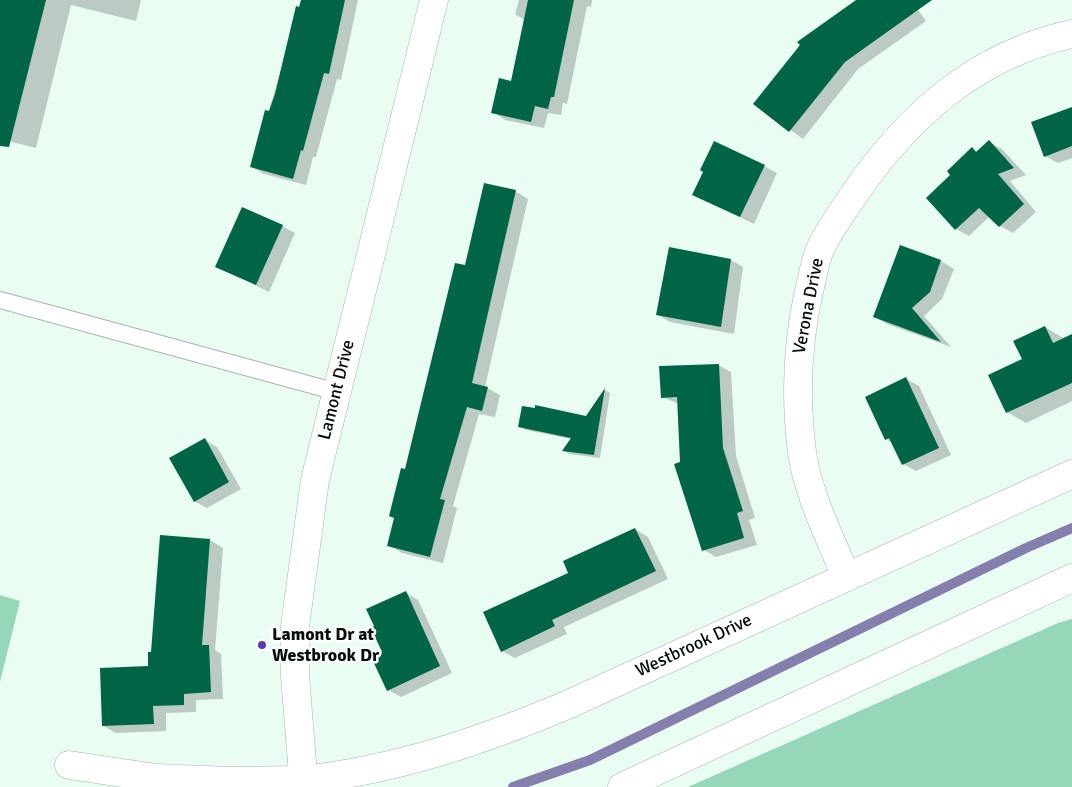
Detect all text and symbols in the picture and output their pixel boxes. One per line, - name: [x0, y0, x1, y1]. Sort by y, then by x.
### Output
- street label: Verona Drive: [789, 256, 829, 356]
- street label: Lamont Drive: [314, 338, 360, 442]
- street label: Westbrook Drive: [633, 610, 755, 682]
- place label: Lamont Dr at Westbrook Dr: [272, 624, 379, 666]
- marker: Lamont Dr at Westbrook Dr: [256, 639, 268, 651]

